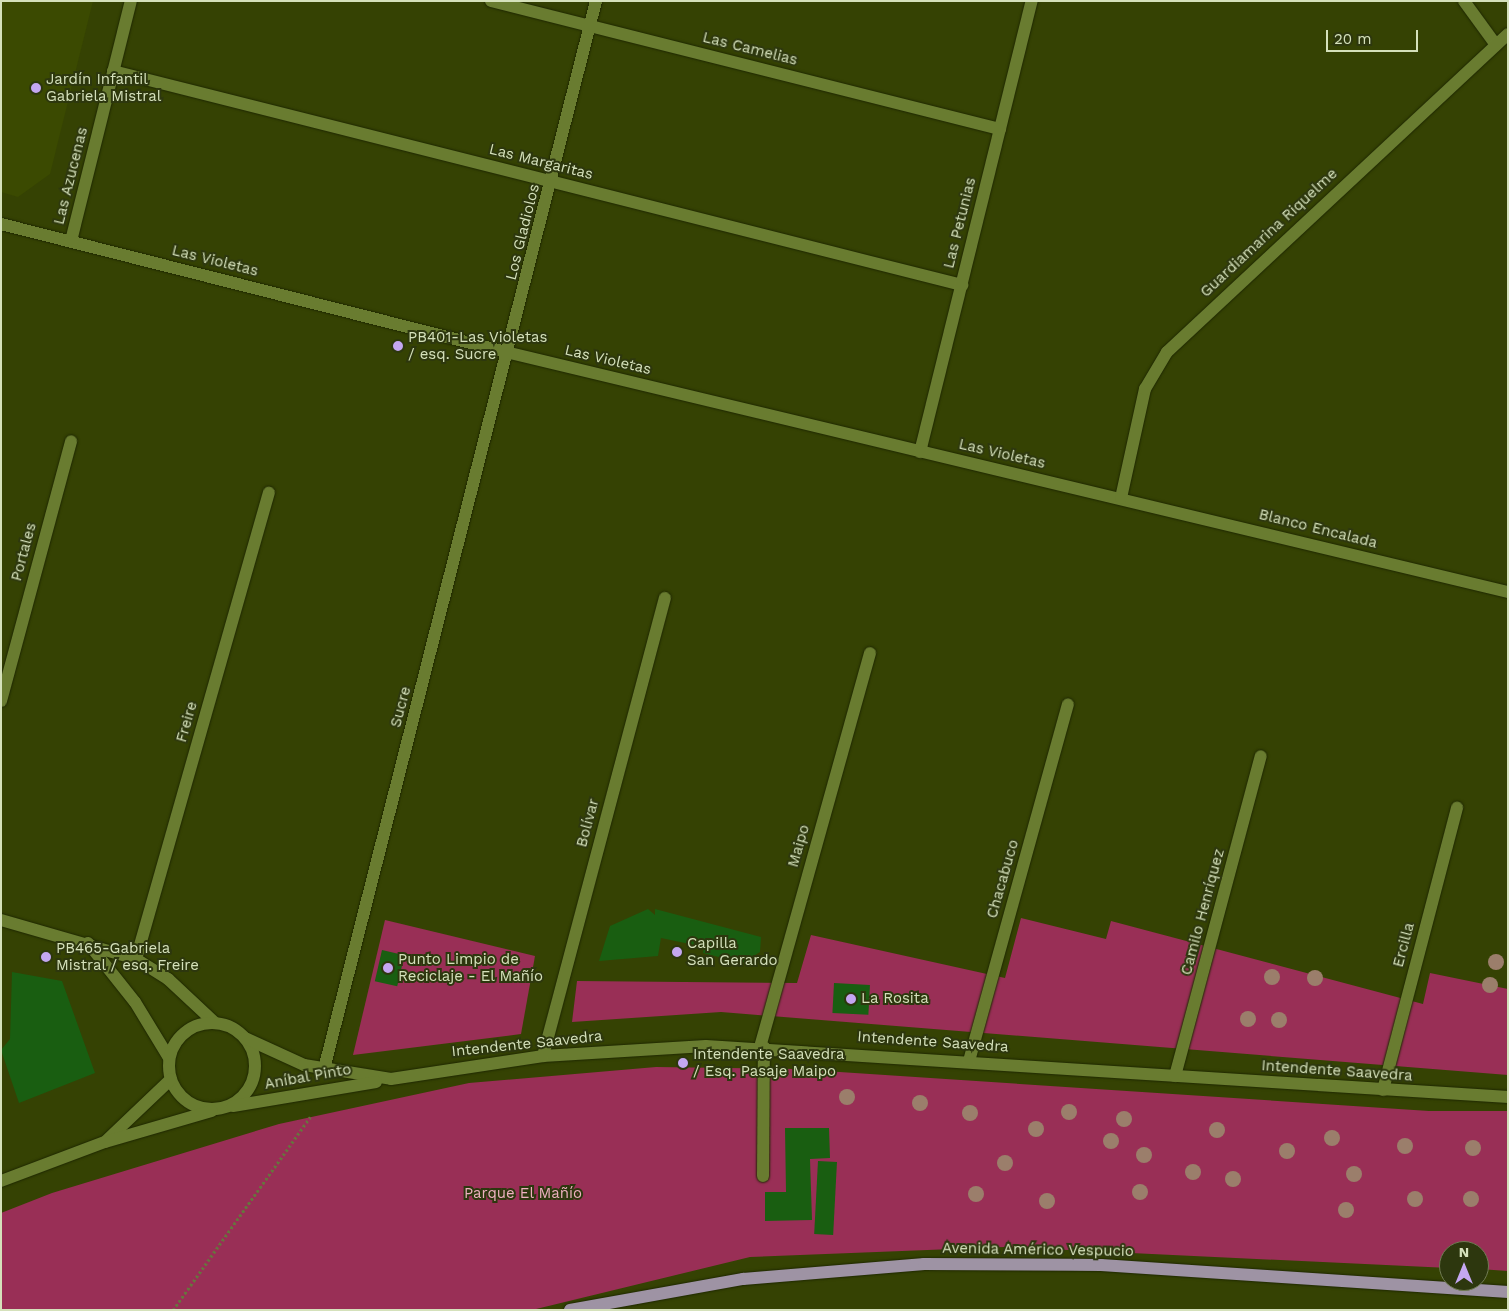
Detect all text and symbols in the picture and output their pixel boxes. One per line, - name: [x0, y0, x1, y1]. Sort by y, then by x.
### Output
- scale bar: [1329, 20, 1422, 52]
- street label: Las Camelias: [701, 29, 799, 69]
- text: 20 m: [1334, 30, 1372, 48]
- place label: Jardín Infantil Gabriela Mistral: [46, 70, 162, 105]
- marker: Jardín Infantil Gabriela Mistral: [30, 82, 42, 94]
- street label: Las Azucenas: [50, 125, 92, 227]
- street label: Las Margaritas: [487, 140, 595, 184]
- street label: Guardiamarina Riquelme: [1197, 165, 1341, 301]
- street label: Las Petunias: [940, 176, 980, 270]
- street label: Los Gladiolos: [502, 182, 544, 282]
- street label: Las Violetas: [170, 242, 260, 280]
- place label: PB401-Las Violetas / esq. Sucre: [408, 328, 548, 363]
- marker: PB401-Las Violetas / esq. Sucre: [392, 340, 404, 352]
- street label: Las Violetas: [563, 341, 653, 379]
- street label: Las Violetas: [957, 435, 1047, 473]
- street label: Blanco Encalada: [1257, 506, 1379, 552]
- street label: Portales: [8, 521, 40, 583]
- street label: Sucre: [387, 685, 415, 729]
- street label: Freire: [173, 700, 201, 744]
- street label: Bolívar: [573, 797, 603, 849]
- street label: Maipo: [784, 823, 814, 869]
- street label: Chacabuco: [983, 838, 1023, 920]
- street label: Camilo Henríquez: [1177, 847, 1229, 977]
- street label: Ercilla: [1389, 921, 1419, 969]
- place label: Capilla San Gerardo: [687, 934, 778, 969]
- place label: PB465-Gabriela Mistral / esq. Freire: [56, 939, 199, 974]
- marker: Capilla San Gerardo: [671, 946, 683, 958]
- place label: Punto Limpio de Reciclaje - El Mañío: [398, 950, 544, 985]
- marker: PB465-Gabriela Mistral / esq. Freire: [40, 951, 52, 963]
- marker: Punto Limpio de Reciclaje - El Mañío: [382, 962, 394, 974]
- place label: La Rosita: [861, 990, 929, 1008]
- marker: La Rosita: [845, 993, 857, 1005]
- street label: Intendente Saavedra: [451, 1027, 603, 1061]
- street label: Intendente Saavedra: [857, 1028, 1009, 1056]
- place label: Intendente Saavedra / Esq. Pasaje Maipo: [693, 1045, 845, 1080]
- marker: Intendente Saavedra / Esq. Pasaje Maipo: [677, 1057, 689, 1069]
- street label: Intendente Saavedra: [1261, 1057, 1413, 1085]
- street label: Aníbal Pinto: [263, 1060, 353, 1094]
- park label: Parque El Mañío: [464, 1185, 582, 1203]
- street label: Avenida Américo Vespucio: [941, 1239, 1135, 1261]
- north arrow: [1439, 1241, 1489, 1291]
- text: N: [1459, 1244, 1469, 1260]

